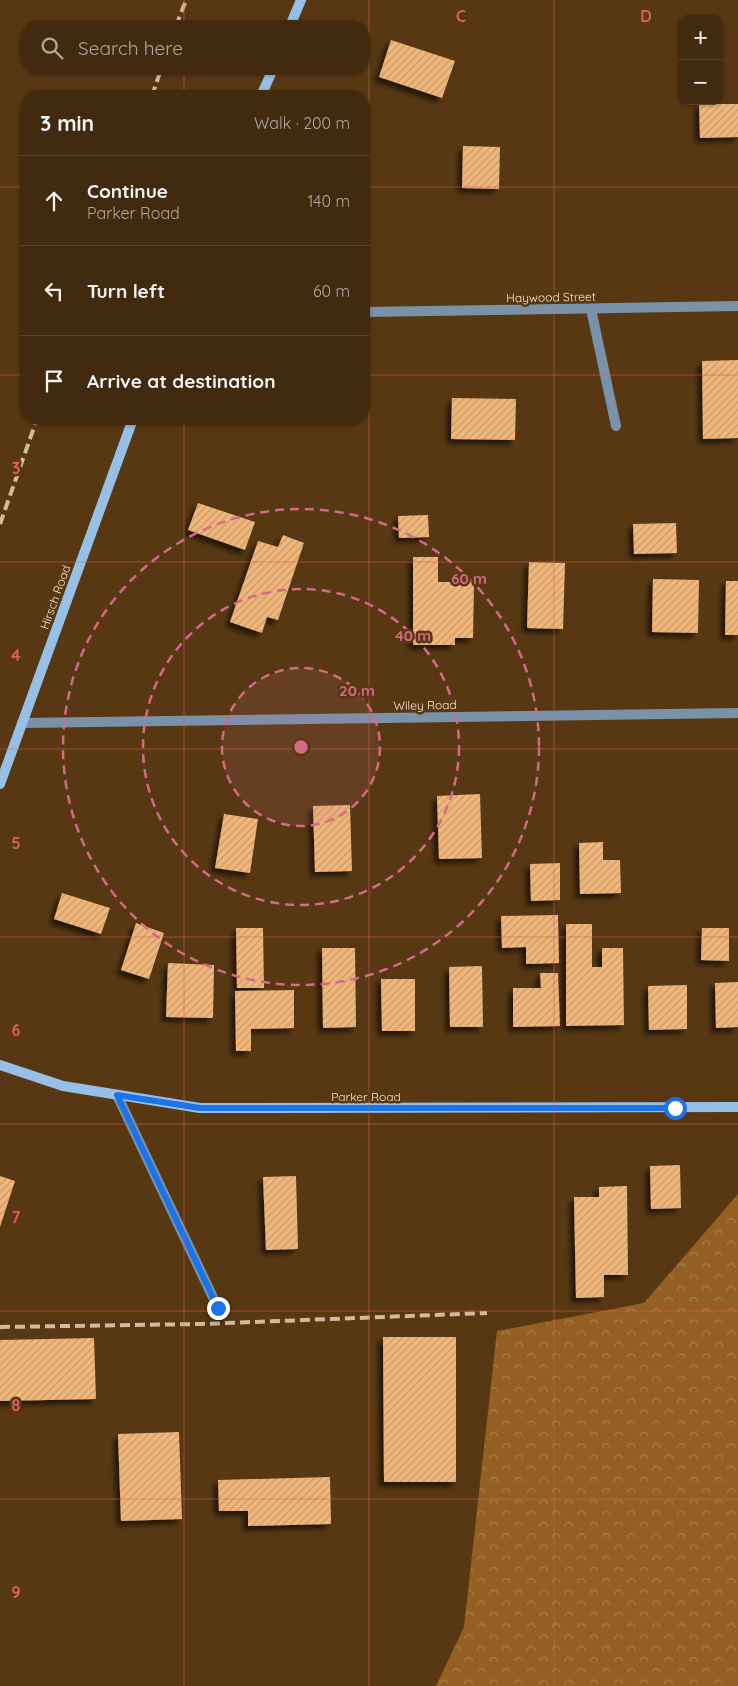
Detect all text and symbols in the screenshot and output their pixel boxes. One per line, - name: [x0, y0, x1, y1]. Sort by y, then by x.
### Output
- text: C: [456, 6, 466, 26]
- text: D: [640, 6, 652, 26]
- map controls: [678, 15, 723, 105]
- button: +: [678, 15, 723, 60]
- search box: [20, 20, 370, 75]
- icon: search: [38, 34, 66, 62]
- text: Search here: [78, 36, 183, 60]
- button: −: [678, 60, 723, 105]
- text: 3 min: [40, 110, 94, 136]
- text: Walk · 200 m: [254, 113, 350, 133]
- text: Continue: [87, 179, 168, 203]
- icon: ahead: [40, 187, 68, 215]
- text: 140 m: [307, 191, 350, 211]
- text: Parker Road: [87, 203, 180, 223]
- icon: left: [40, 277, 68, 305]
- text: Turn left: [87, 279, 165, 303]
- text: 60 m: [313, 281, 350, 301]
- street label: Haywood Street: [506, 289, 596, 305]
- icon: arrive: [40, 367, 68, 395]
- text: Arrive at destination: [87, 369, 276, 393]
- text: 3: [12, 458, 20, 478]
- street label: Hirsch Road: [36, 563, 74, 631]
- text: 60 m: [451, 569, 487, 588]
- text: 40 m: [395, 626, 431, 645]
- text: 4: [11, 645, 21, 665]
- text: 20 m: [339, 681, 375, 700]
- street label: Wiley Road: [393, 697, 457, 713]
- centre of rings: [292, 738, 310, 756]
- text: 5: [11, 833, 21, 853]
- text: 6: [12, 1020, 21, 1040]
- street label: Parker Road: [331, 1089, 401, 1104]
- route start: [664, 1097, 687, 1120]
- text: 7: [12, 1207, 21, 1227]
- route end: [207, 1297, 230, 1320]
- text: 8: [12, 1395, 21, 1415]
- text: 9: [11, 1582, 21, 1602]

